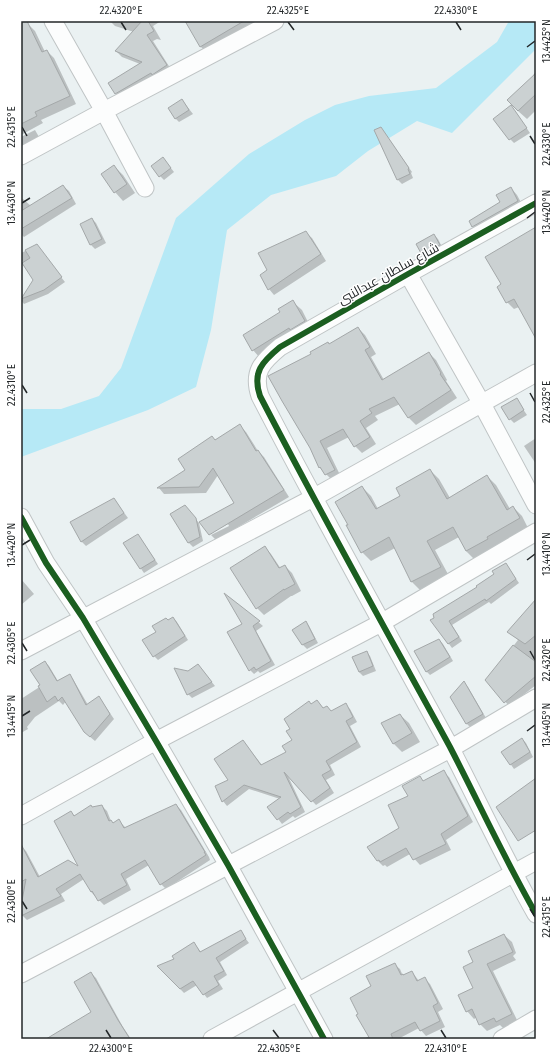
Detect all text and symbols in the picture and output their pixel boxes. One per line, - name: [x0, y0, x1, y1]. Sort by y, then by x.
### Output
- text: 22.4320°E: [99, 5, 143, 17]
- text: 22.4325°E: [267, 5, 309, 17]
- text: 22.4330°E: [434, 5, 478, 17]
- text: 13.4425°N: [541, 19, 553, 63]
- text: 22.4315°E: [6, 106, 18, 148]
- text: 22.4330°E: [541, 122, 553, 166]
- text: 13.4430°N: [6, 181, 18, 225]
- text: 13.4420°N: [541, 190, 553, 234]
- street label: شارع سلطان عبدالنبى: [335, 240, 442, 308]
- text: 22.4310°E: [6, 364, 18, 406]
- text: 22.4325°E: [541, 381, 553, 423]
- text: 13.4420°N: [6, 523, 18, 567]
- text: 13.4410°N: [541, 532, 553, 576]
- text: 22.4305°E: [6, 621, 18, 665]
- text: 22.4320°E: [541, 638, 553, 682]
- text: 13.4415°N: [6, 695, 18, 737]
- text: 13.4405°N: [541, 703, 553, 747]
- text: 22.4300°E: [6, 879, 18, 923]
- text: 22.4315°E: [541, 896, 553, 938]
- text: 22.4300°E: [89, 1043, 133, 1055]
- text: 22.4305°E: [257, 1043, 301, 1055]
- text: 22.4310°E: [425, 1043, 467, 1055]

